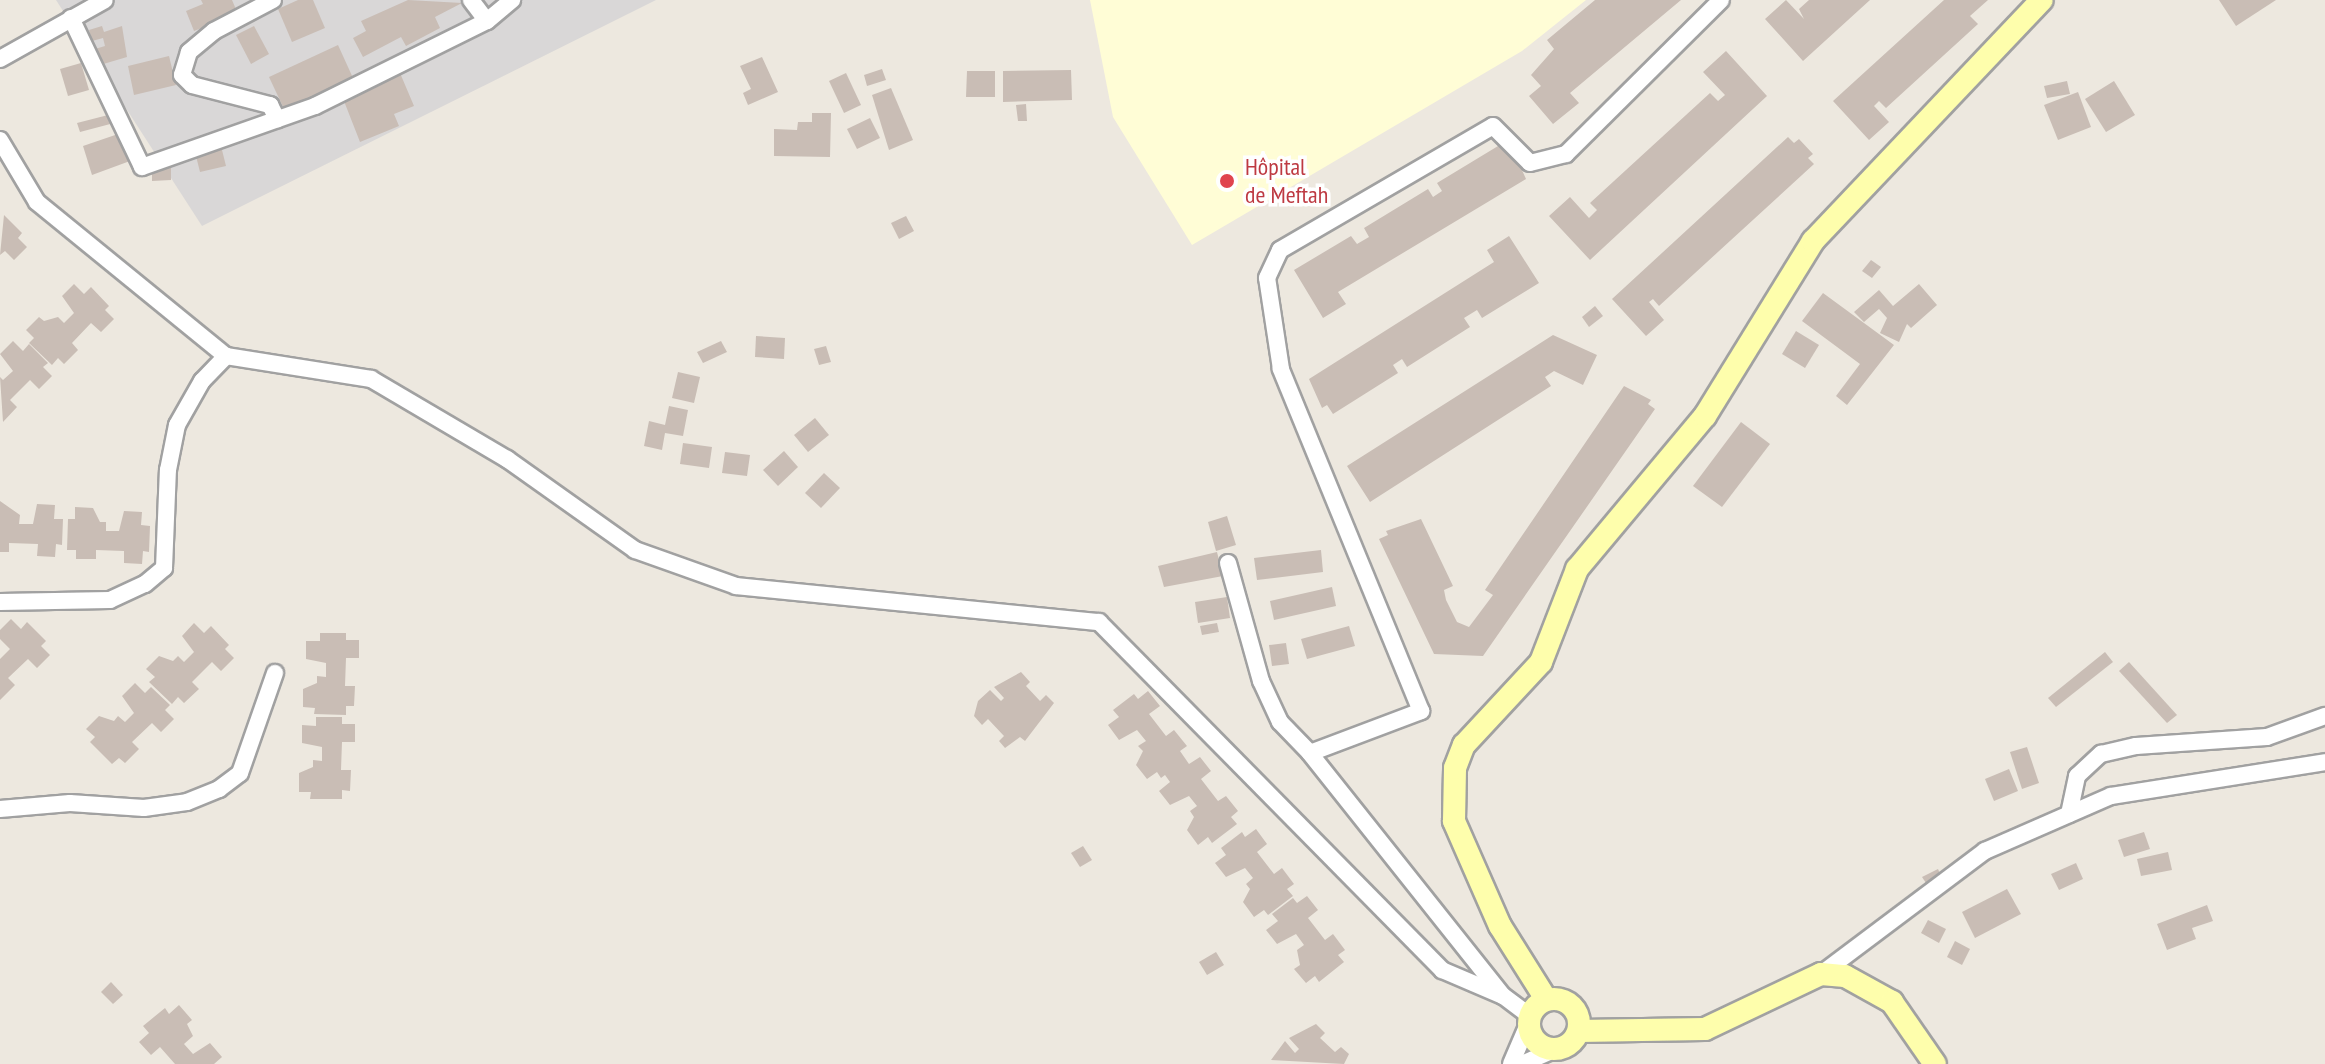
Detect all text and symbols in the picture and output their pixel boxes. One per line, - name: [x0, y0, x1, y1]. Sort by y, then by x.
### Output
- place label: Hôpital de Meftah: [1245, 153, 1328, 209]
- marker: Hôpital de Meftah: [1216, 170, 1238, 192]

